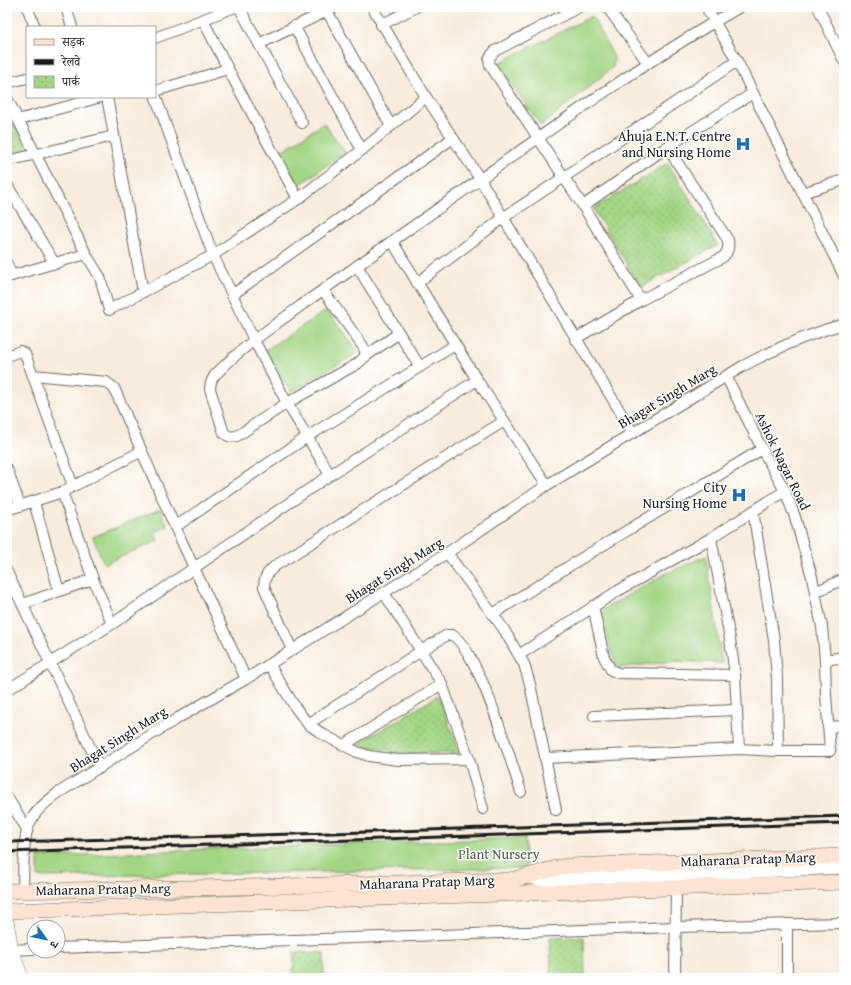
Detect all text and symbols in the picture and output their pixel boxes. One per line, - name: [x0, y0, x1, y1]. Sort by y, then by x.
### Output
- legend: [26, 26, 156, 98]
- text: सड़क: [61, 33, 86, 50]
- text: रेलवे: [60, 53, 81, 70]
- text: पार्क: [61, 73, 81, 90]
- place label: Ahuja E.N.T. Centre and Nursing Home: [618, 126, 731, 162]
- hospital icon: Ahuja E.N.T. Centre and Nursing Home: [734, 135, 752, 153]
- street label: Bhagat Singh Marg: [614, 359, 720, 433]
- street label: Ashok Nagar Road: [751, 409, 816, 514]
- place label: City Nursing Home: [643, 477, 727, 513]
- hospital icon: City Nursing Home: [730, 486, 748, 504]
- street label: Bhagat Singh Marg: [341, 532, 447, 608]
- street label: Bhagat Singh Marg: [65, 701, 171, 777]
- park label: Plant Nursery: [458, 844, 540, 864]
- street label: Maharana Pratap Marg: [680, 847, 816, 871]
- street label: Maharana Pratap Marg: [359, 870, 495, 894]
- street label: Maharana Pratap Marg: [35, 878, 171, 900]
- north arrow: [26, 919, 66, 959]
- text: उ: [45, 937, 63, 952]

